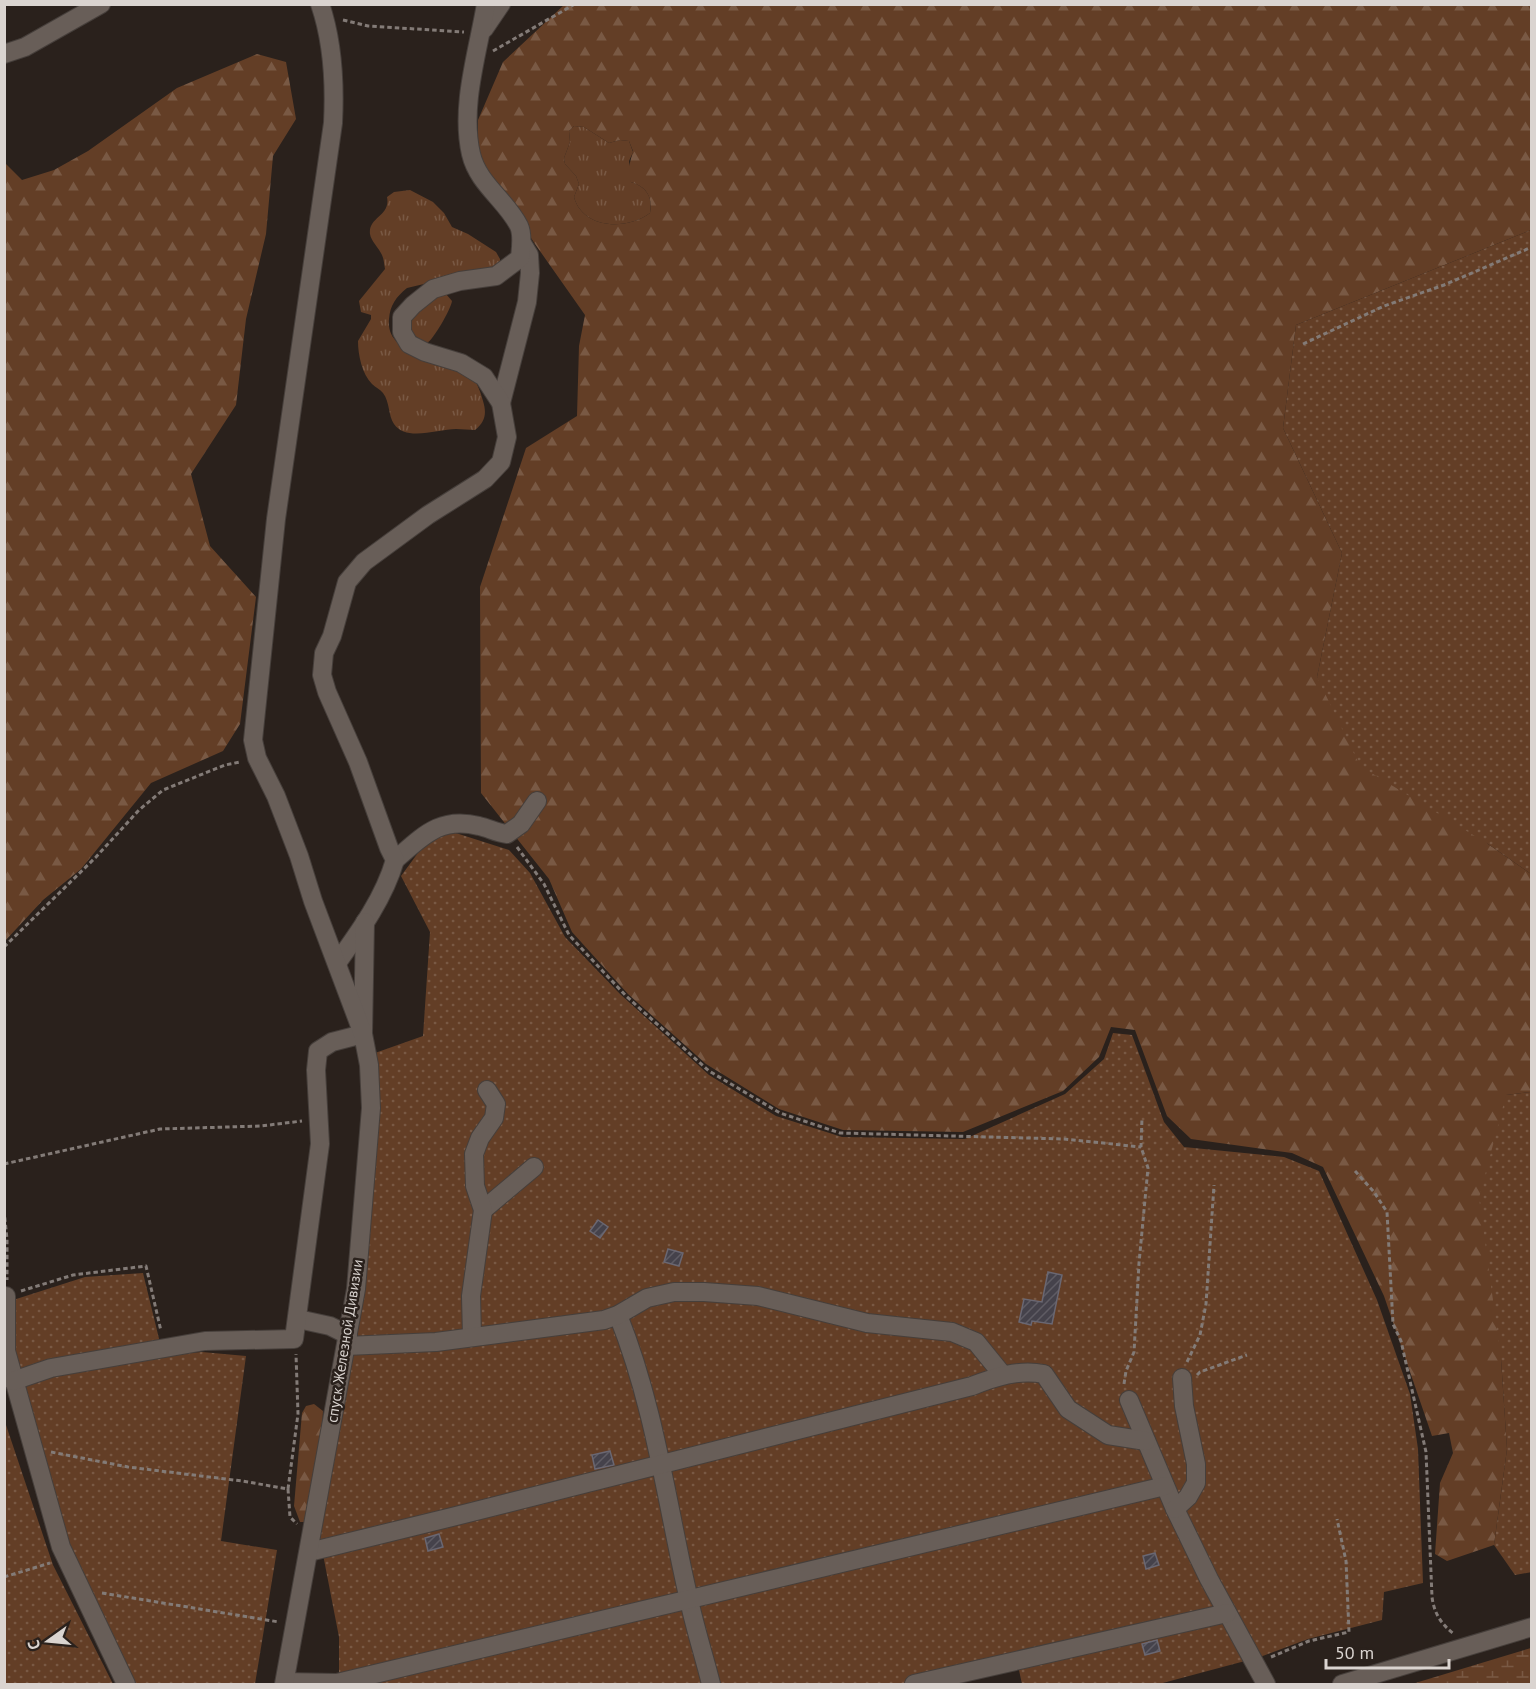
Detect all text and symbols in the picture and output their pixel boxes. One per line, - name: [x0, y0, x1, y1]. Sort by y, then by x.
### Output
- street label: спуск Железной Дивизии: [322, 1258, 367, 1424]
- north arrow: [18, 1611, 78, 1671]
- scale bar: [1326, 1632, 1449, 1670]
- text: С: [23, 1638, 44, 1652]
- text: 50 m: [1335, 1641, 1374, 1664]

